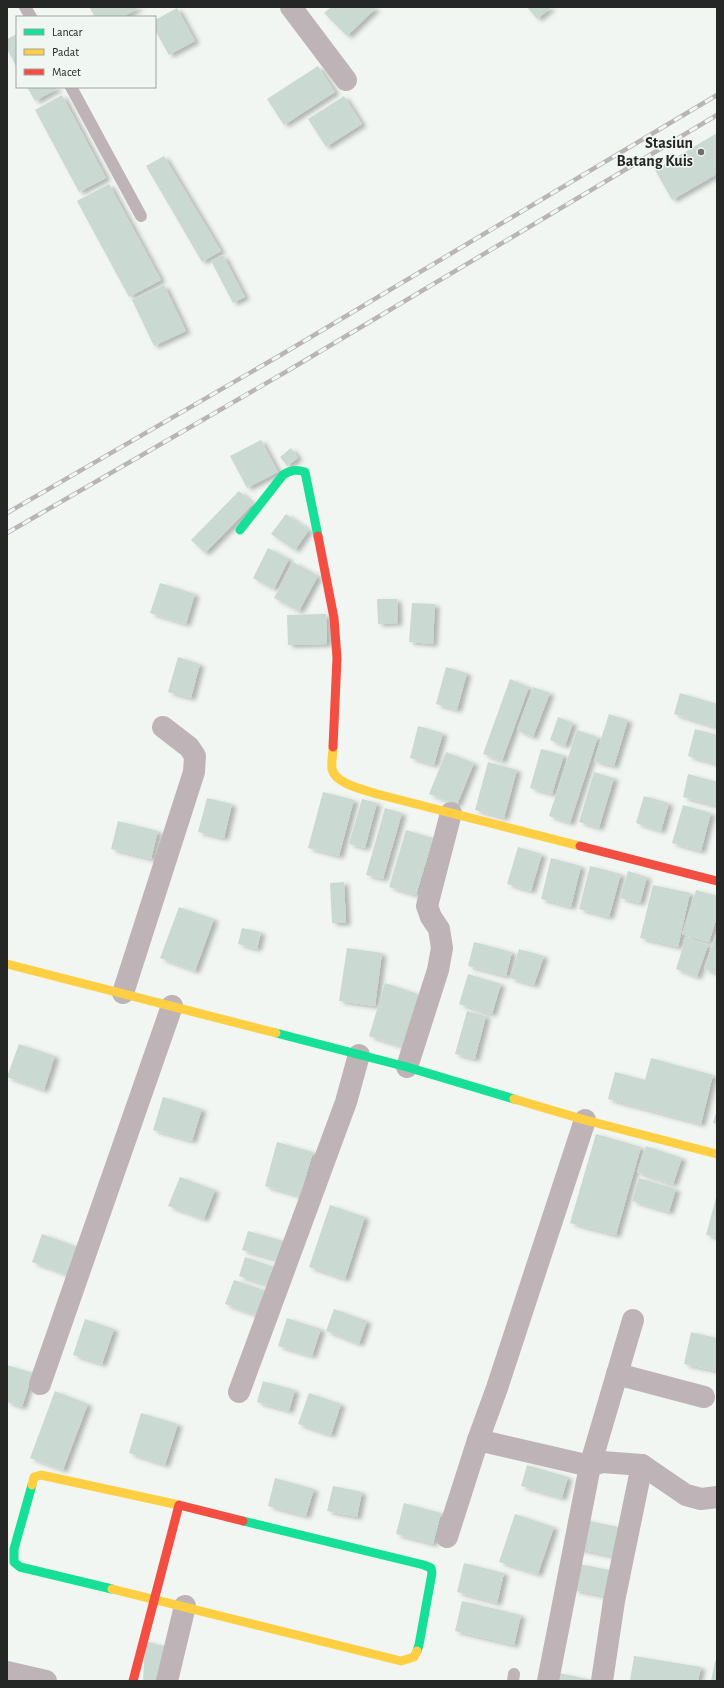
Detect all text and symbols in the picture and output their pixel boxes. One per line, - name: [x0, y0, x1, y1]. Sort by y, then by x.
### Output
- legend: [16, 16, 156, 88]
- text: Lancar: [52, 26, 83, 38]
- text: Padat: [52, 46, 79, 58]
- text: Macet: [52, 66, 81, 78]
- place label: Stasiun Batang Kuis: [616, 135, 693, 169]
- marker: Stasiun Batang Kuis: [696, 147, 706, 157]

